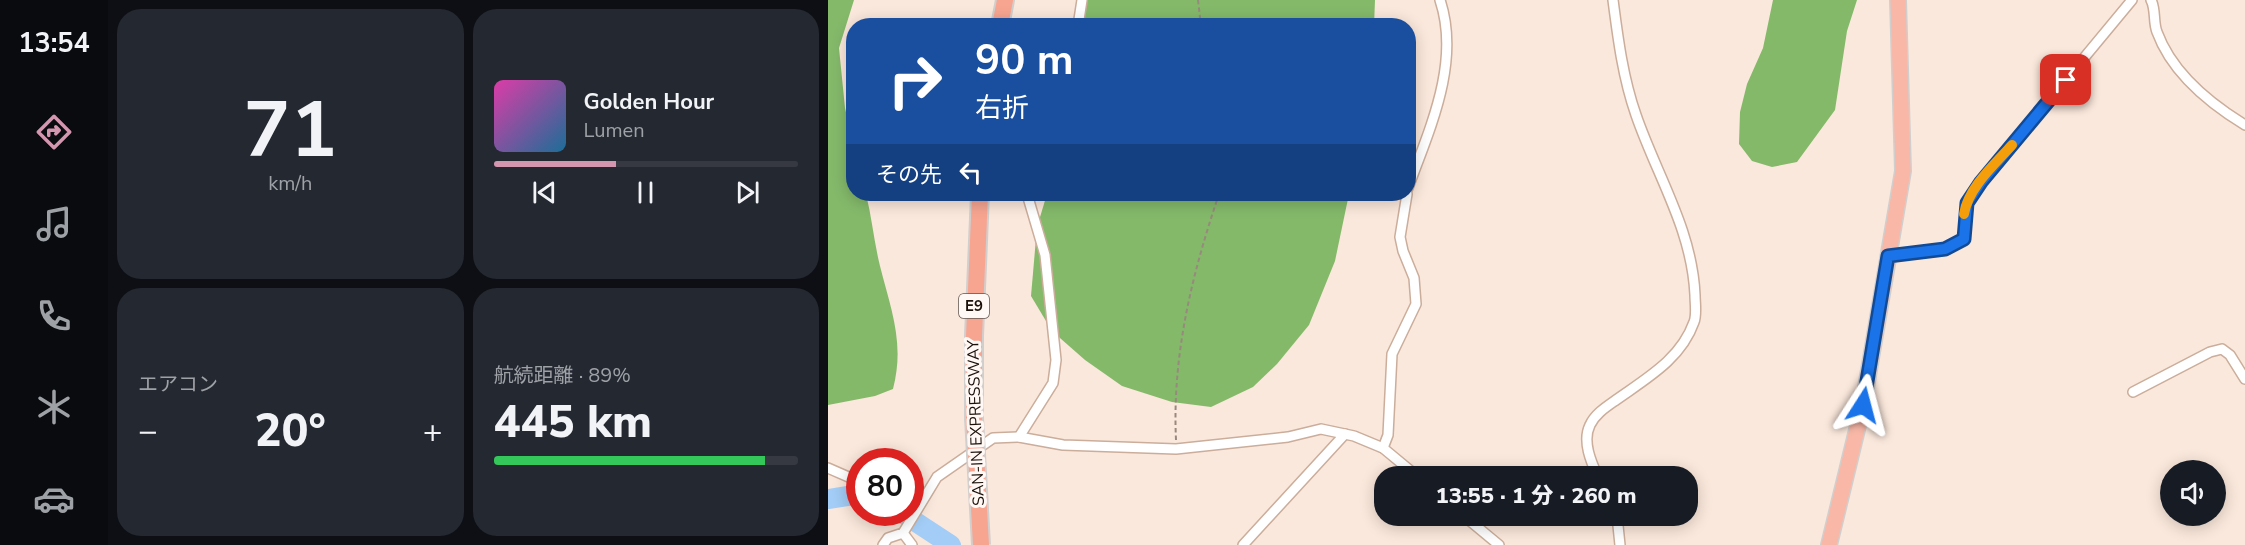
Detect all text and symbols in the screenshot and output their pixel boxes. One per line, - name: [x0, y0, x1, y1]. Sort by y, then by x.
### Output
- text: 13:54: [18, 25, 90, 62]
- text: 90 m: [975, 32, 1074, 89]
- icon: right: [876, 42, 954, 120]
- pin: [2040, 54, 2091, 105]
- icon: arrive: [2049, 63, 2082, 96]
- text: 71: [243, 77, 337, 184]
- text: Golden Hour: [584, 87, 714, 117]
- text: 右折: [975, 90, 1029, 127]
- icon: directions: [33, 111, 75, 153]
- text: Lumen: [584, 117, 645, 144]
- icon: left: [954, 156, 987, 189]
- text: その先: [876, 160, 942, 190]
- text: km/h: [268, 170, 312, 197]
- icon: previous: [528, 176, 561, 209]
- icon: pause: [629, 176, 662, 209]
- icon: next: [731, 176, 764, 209]
- icon: music: [33, 203, 75, 245]
- road number: E9: [959, 294, 989, 318]
- icon: phone: [33, 295, 75, 337]
- street label: SAN-IN EXPRESSWAY: [962, 339, 990, 506]
- text: 航続距離 · 89%: [494, 362, 631, 389]
- text: エアコン: [138, 371, 218, 398]
- position arrow: [1831, 373, 1895, 437]
- icon: climate: [33, 386, 75, 428]
- text: 445 km: [494, 392, 652, 453]
- text: 20°: [255, 401, 326, 462]
- text: −: [138, 409, 158, 454]
- text: +: [423, 409, 443, 454]
- speed limit sign: 80: [846, 448, 924, 526]
- map controls: [2160, 460, 2226, 526]
- button: sound: [2160, 460, 2226, 526]
- icon: car: [33, 478, 75, 520]
- text: 13:55 · 1 分 · 260 m: [1435, 481, 1637, 511]

